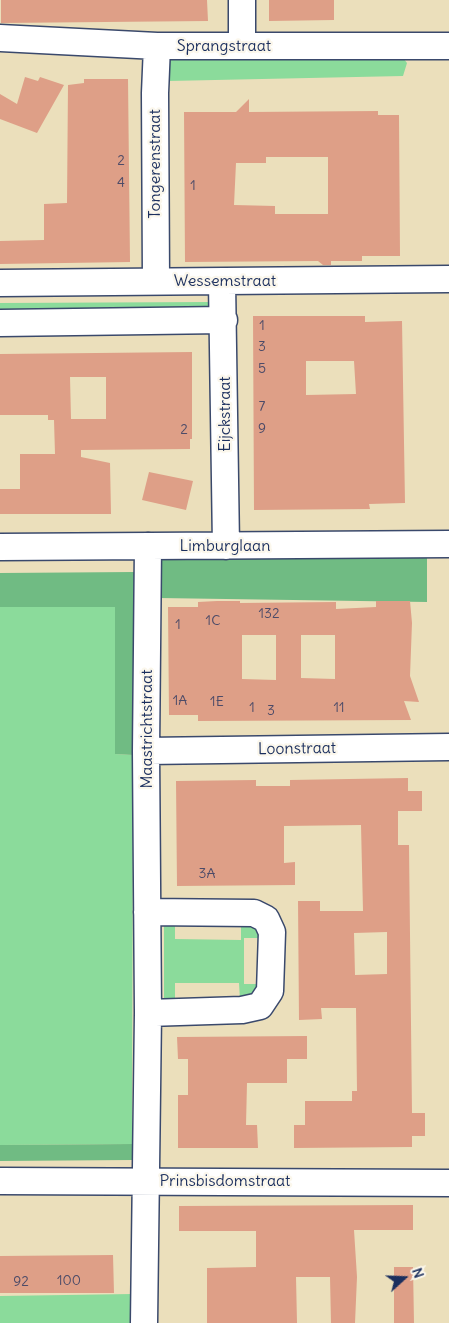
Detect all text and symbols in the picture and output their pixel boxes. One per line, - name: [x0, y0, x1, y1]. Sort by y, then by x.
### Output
- street label: Sprangstraat: [177, 36, 271, 56]
- street label: Tongerenstraat: [145, 109, 165, 219]
- house number: 2: [117, 153, 125, 169]
- house number: 4: [117, 175, 125, 191]
- house number: 1: [190, 178, 196, 194]
- street label: Wessemstraat: [174, 271, 276, 291]
- house number: 1: [259, 318, 265, 334]
- house number: 3: [258, 339, 266, 355]
- house number: 5: [258, 361, 266, 377]
- street label: Eijckstraat: [215, 376, 235, 452]
- house number: 7: [259, 399, 265, 415]
- house number: 9: [258, 421, 266, 437]
- house number: 2: [180, 422, 188, 438]
- street label: Limburglaan: [180, 536, 270, 556]
- house number: 132: [258, 606, 280, 622]
- house number: 1C: [206, 613, 220, 629]
- house number: 1: [175, 617, 181, 633]
- street label: Maastrichtstraat: [137, 669, 157, 789]
- house number: 1A: [173, 693, 187, 709]
- house number: 1E: [210, 694, 224, 710]
- house number: 1: [249, 700, 255, 716]
- house number: 11: [333, 700, 345, 716]
- house number: 3: [267, 703, 275, 719]
- street label: Loonstraat: [258, 739, 336, 759]
- house number: 3A: [199, 866, 215, 882]
- street label: Prinsbisdomstraat: [159, 1171, 291, 1191]
- north arrow: [379, 1253, 429, 1303]
- text: N: [408, 1265, 428, 1280]
- house number: 100: [57, 1273, 81, 1289]
- house number: 92: [13, 1274, 29, 1290]

